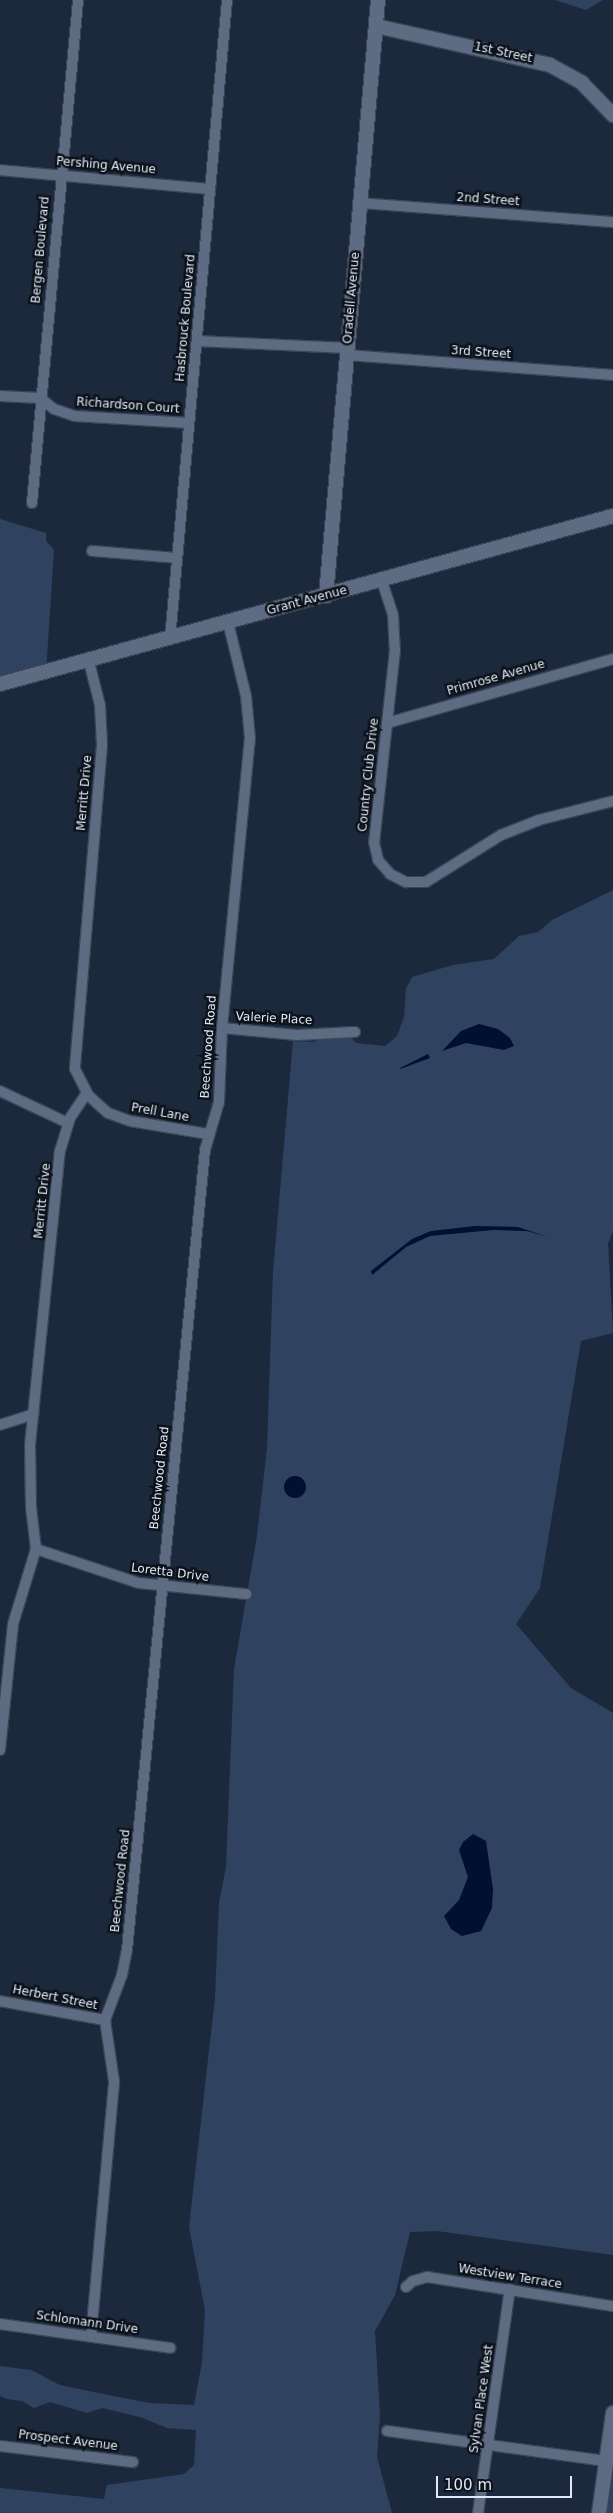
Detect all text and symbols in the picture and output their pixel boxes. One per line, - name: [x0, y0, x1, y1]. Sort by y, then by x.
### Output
- street label: 1st Street: [473, 40, 533, 66]
- street label: Pershing Avenue: [56, 154, 156, 178]
- street label: 2nd Street: [456, 191, 520, 209]
- street label: Bergen Boulevard: [29, 196, 53, 304]
- street label: Oradell Avenue: [341, 252, 363, 344]
- street label: Hasbrouck Boulevard: [173, 254, 199, 382]
- street label: 3rd Street: [450, 344, 512, 362]
- street label: Richardson Court: [76, 395, 180, 417]
- street label: Grant Avenue: [265, 583, 349, 619]
- street label: Primrose Avenue: [445, 657, 547, 699]
- street label: Country Club Drive: [356, 717, 382, 833]
- street label: Merritt Drive: [75, 755, 95, 831]
- street label: Beechwood Road: [198, 995, 220, 1099]
- street label: Valerie Place: [235, 1010, 313, 1028]
- street label: Prell Lane: [130, 1101, 190, 1125]
- street label: Merritt Drive: [32, 1162, 54, 1240]
- street label: Beechwood Road: [147, 1426, 173, 1530]
- street label: Loretta Drive: [130, 1561, 210, 1585]
- street label: Beechwood Road: [108, 1829, 134, 1933]
- street label: Herbert Street: [11, 1983, 99, 2013]
- street label: Westview Terrace: [457, 2262, 563, 2292]
- street label: Schlomann Drive: [35, 2309, 139, 2337]
- street label: Sylvan Place West: [467, 2344, 497, 2454]
- street label: Prospect Avenue: [18, 2428, 118, 2454]
- scale bar: [438, 2466, 574, 2498]
- text: 100 m: [444, 2476, 492, 2494]

